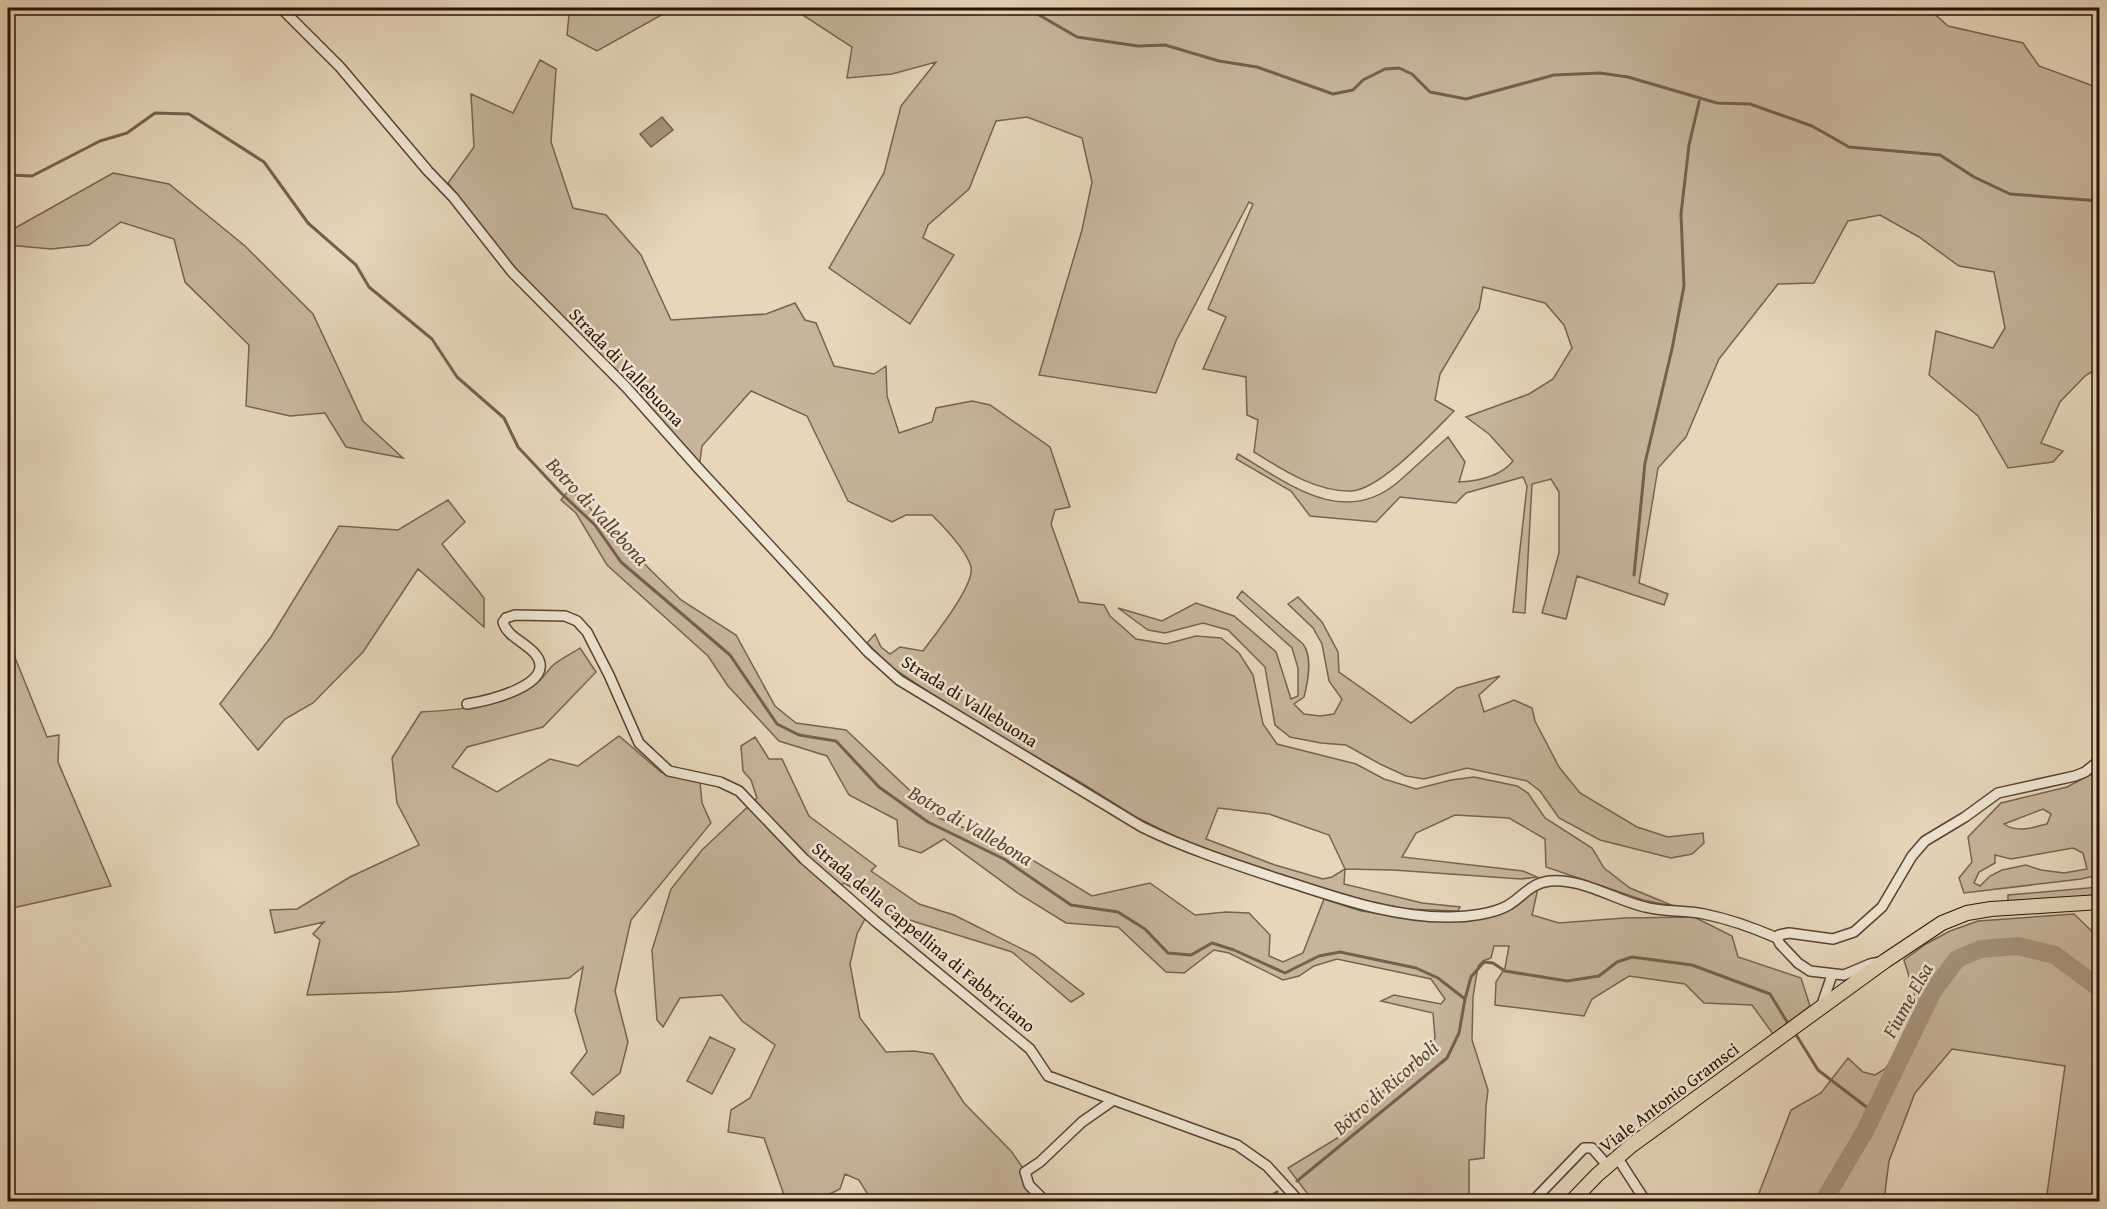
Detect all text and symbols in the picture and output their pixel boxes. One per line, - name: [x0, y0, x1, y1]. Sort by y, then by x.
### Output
- street label: Strada di Vallebuona: [563, 301, 691, 433]
- water label: Botro di Vallebona: [539, 449, 657, 572]
- street label: Strada di Vallebuona: [897, 648, 1044, 754]
- water label: Botro di Vallebona: [903, 777, 1039, 873]
- street label: Strada della Cappellina di Fabbriciano: [806, 835, 1042, 1039]
- water label: Fiume Elsa: [1874, 957, 1940, 1044]
- water label: Botro di Ricorboli: [1325, 1033, 1444, 1142]
- street label: Viale Antonio Gramsci: [1593, 1035, 1745, 1159]

